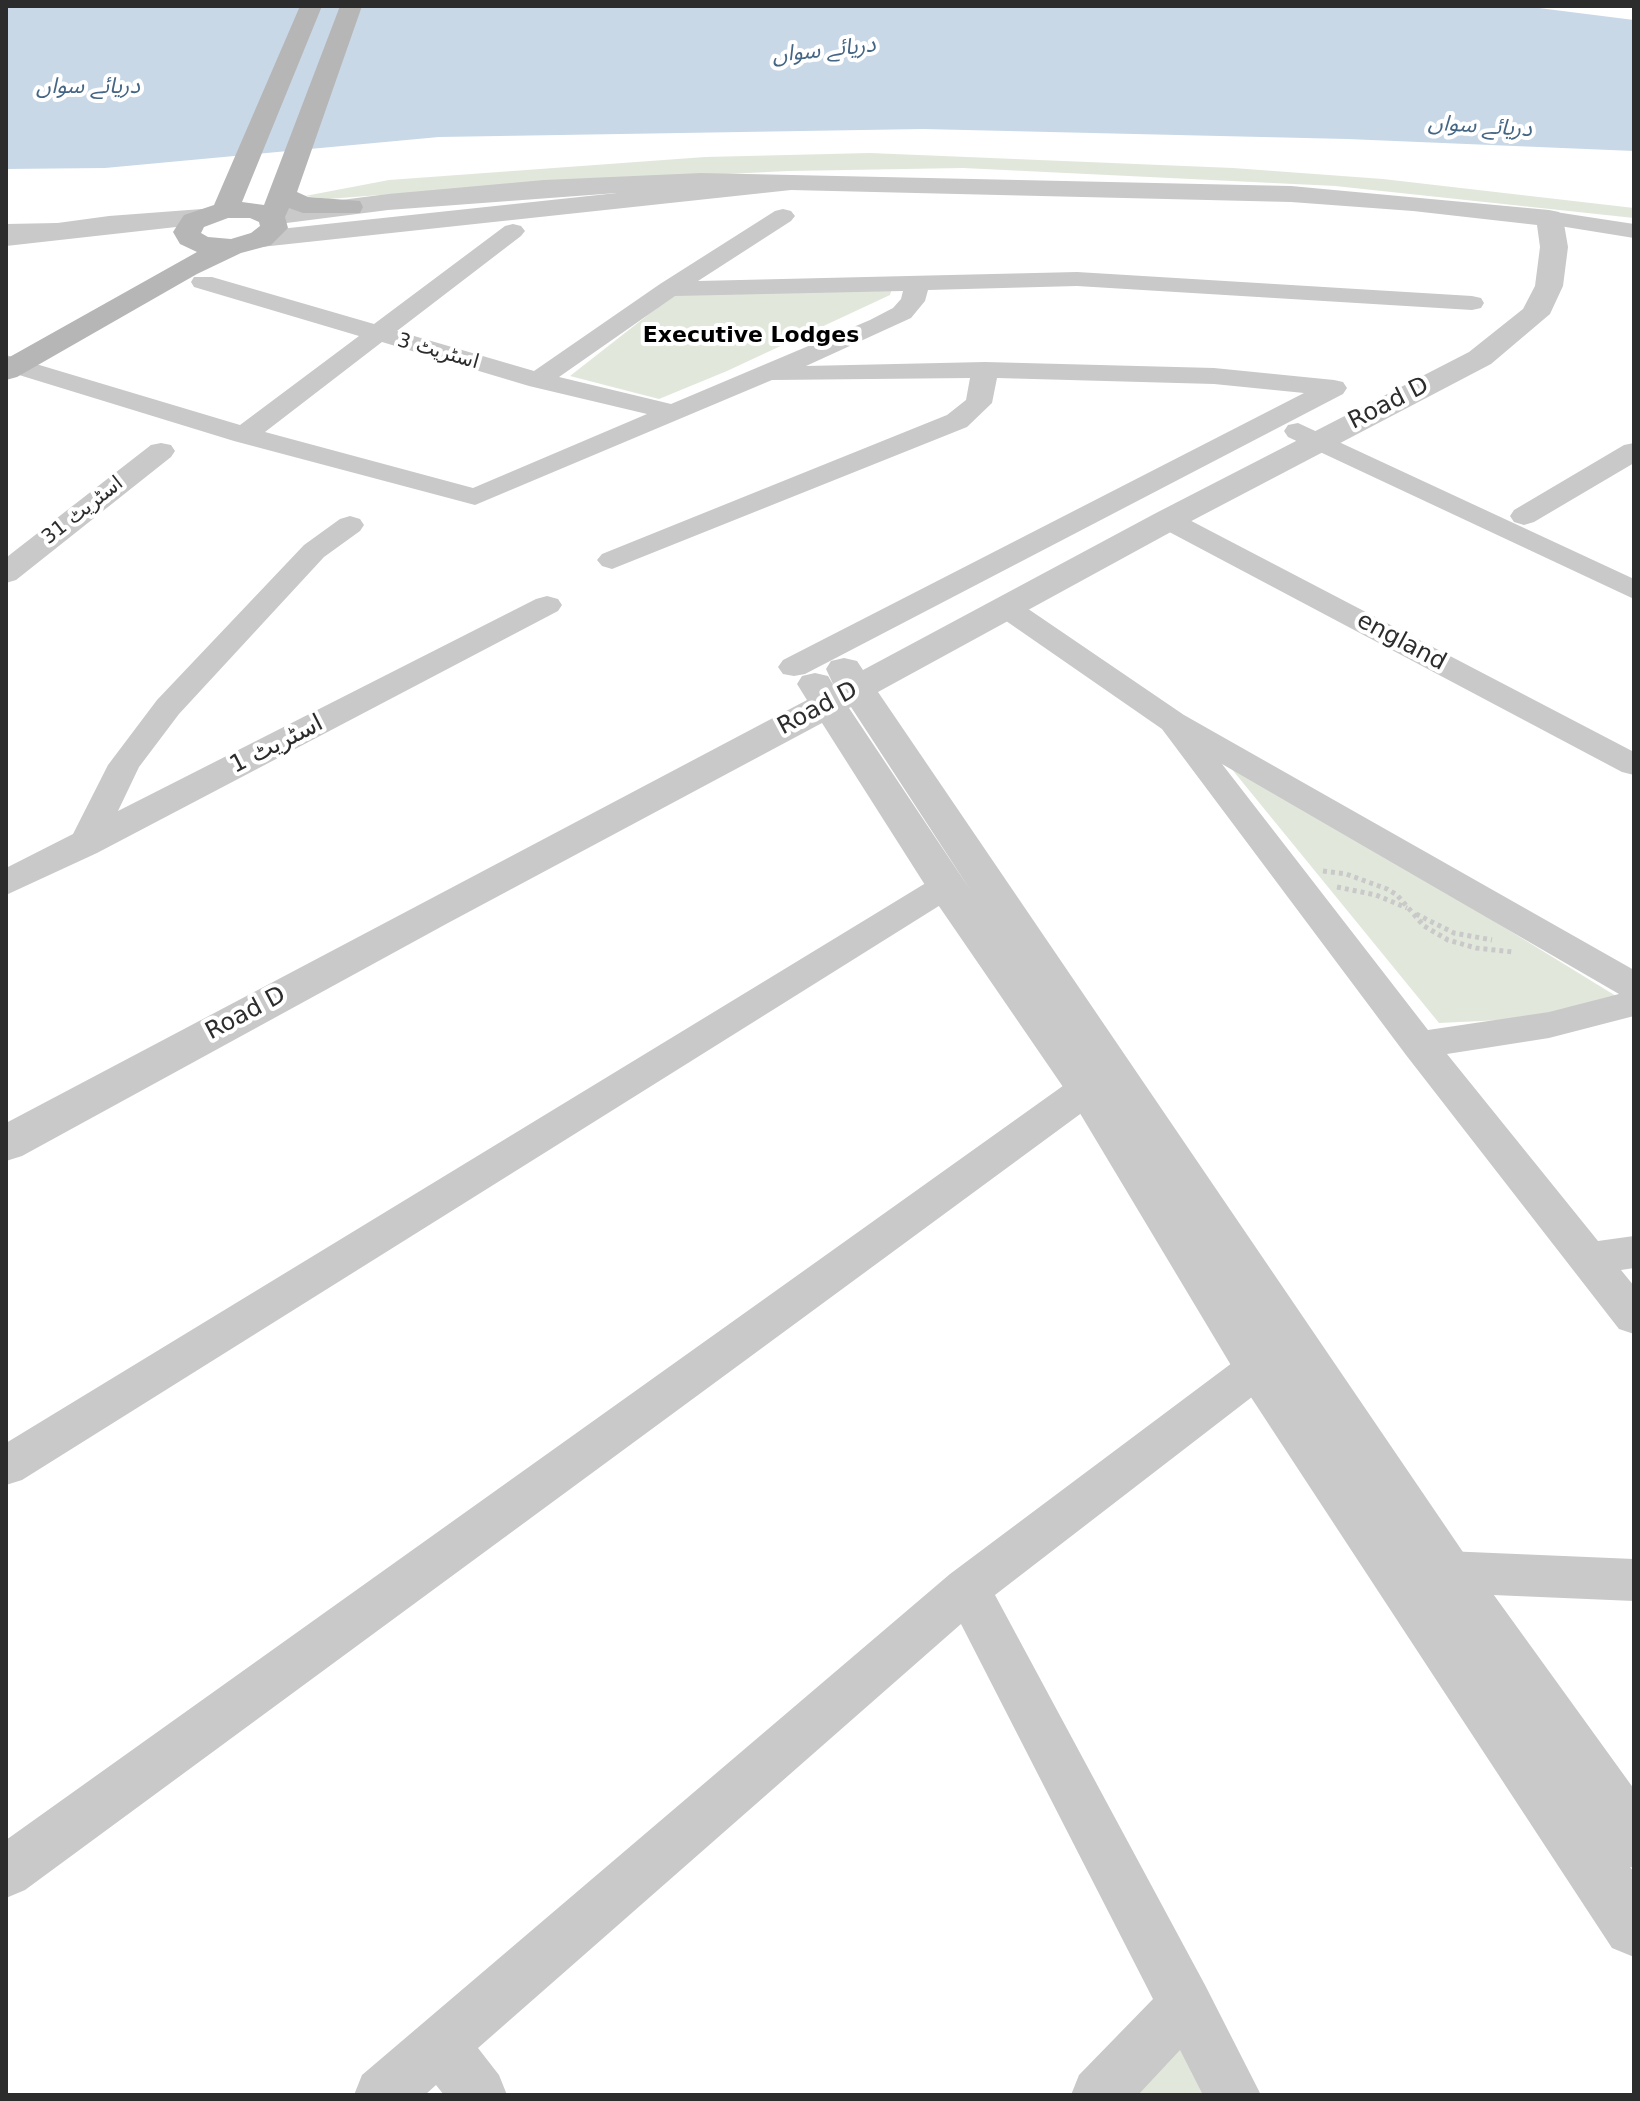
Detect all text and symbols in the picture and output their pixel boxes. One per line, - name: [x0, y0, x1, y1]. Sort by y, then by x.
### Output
- water label: دریائے سواں: [771, 32, 877, 70]
- water label: دریائے سواں: [36, 74, 140, 100]
- water label: دریائے سواں: [1427, 110, 1533, 144]
- district label: Executive Lodges: [643, 323, 859, 349]
- street label: اسٹریٹ 3: [394, 329, 482, 375]
- street label: Road D: [1344, 372, 1434, 436]
- street label: اسٹریٹ 31: [38, 472, 128, 550]
- street label: england: [1351, 607, 1451, 677]
- street label: Road D: [773, 676, 863, 742]
- street label: اسٹریٹ 1: [226, 709, 328, 781]
- street label: Road D: [201, 981, 291, 1047]

